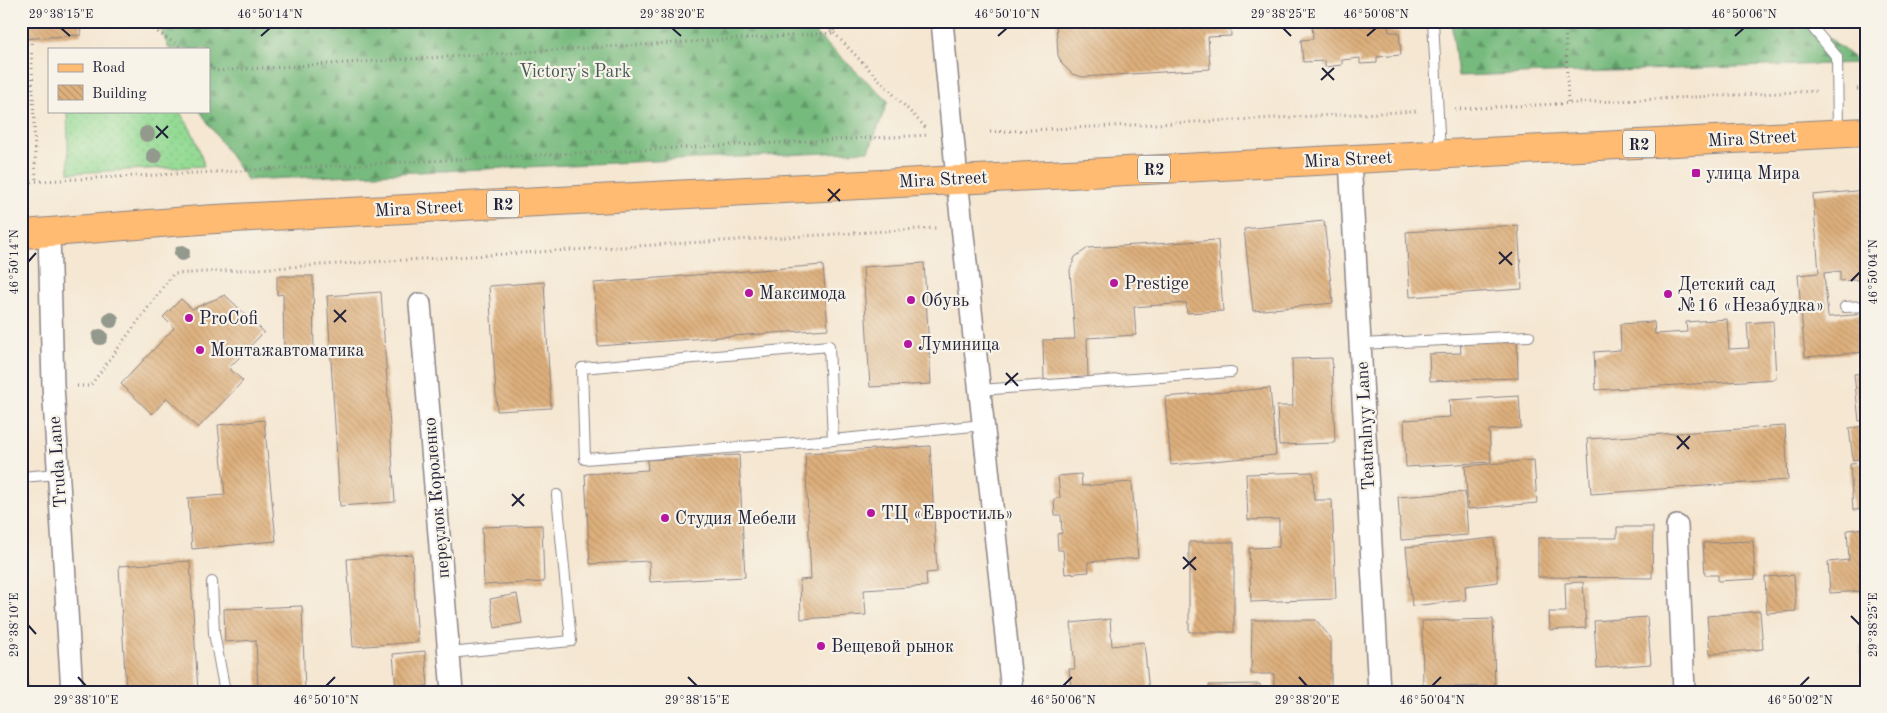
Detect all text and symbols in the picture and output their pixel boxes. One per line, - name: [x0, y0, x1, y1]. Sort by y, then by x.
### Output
- text: 29°38'15"E: [29, 8, 93, 21]
- text: 46°50'14"N: [237, 8, 303, 21]
- text: 46°50'10"N: [974, 8, 1040, 21]
- text: 29°38'25"E: [1251, 8, 1315, 21]
- text: 46°50'08"N: [1343, 8, 1409, 21]
- text: 46°50'06"N: [1711, 8, 1777, 21]
- text: 29°38'20"E: [640, 9, 704, 21]
- legend: [48, 48, 210, 112]
- text: Road: [92, 61, 126, 76]
- park label: Victory's Park: [519, 63, 631, 81]
- text: Building: [92, 87, 147, 102]
- street label: Mira Street: [1707, 128, 1797, 150]
- road number: R2: [1623, 130, 1655, 158]
- street label: Mira Street: [1303, 149, 1393, 171]
- road number: R2: [1138, 156, 1170, 182]
- place label: улица Мира: [1706, 165, 1800, 183]
- marker: улица Мира: [1690, 167, 1702, 179]
- street label: Mira Street: [898, 169, 988, 191]
- road number: R2: [487, 190, 519, 218]
- street label: Mira Street: [374, 198, 464, 220]
- text: 46°50'14"N: [8, 229, 21, 295]
- text: 46°50'04"N: [1867, 239, 1880, 305]
- place label: Prestige: [1124, 275, 1189, 293]
- place label: Детский сад №16 «Незабудка»: [1678, 276, 1824, 315]
- marker: Prestige: [1108, 277, 1120, 289]
- place label: Максимода: [759, 285, 846, 303]
- marker: Максимода: [743, 287, 755, 299]
- marker: Детский сад №16 «Незабудка»: [1662, 288, 1674, 300]
- place label: Обувь: [921, 292, 969, 310]
- marker: Обувь: [905, 294, 917, 306]
- place label: ProCofi: [199, 310, 258, 328]
- marker: ProCofi: [183, 312, 195, 324]
- place label: Луминица: [918, 336, 1000, 354]
- marker: Луминица: [902, 338, 914, 350]
- place label: Монтажавтоматика: [210, 342, 365, 360]
- marker: Монтажавтоматика: [194, 344, 206, 356]
- street label: Teatralnyy Lane: [1354, 361, 1378, 491]
- street label: Truda Lane: [46, 415, 70, 509]
- street label: переулок Короленко: [421, 416, 453, 579]
- place label: ТЦ «Евростиль»: [881, 505, 1013, 523]
- marker: ТЦ «Евростиль»: [865, 507, 877, 519]
- place label: Студия Мебели: [675, 510, 797, 528]
- marker: Студия Мебели: [659, 512, 671, 524]
- text: 29°38'10"E: [9, 593, 21, 657]
- text: 29°38'25"E: [1867, 593, 1880, 657]
- place label: Вещевой рынок: [831, 638, 954, 656]
- marker: Вещевой рынок: [815, 640, 827, 652]
- text: 46°50'10"N: [293, 694, 359, 707]
- text: 29°38'15"E: [665, 694, 729, 707]
- text: 46°50'06"N: [1030, 694, 1096, 707]
- text: 46°50'04"N: [1399, 694, 1465, 707]
- text: 46°50'02"N: [1767, 694, 1833, 707]
- text: 29°38'10"E: [54, 695, 118, 707]
- text: 29°38'20"E: [1275, 695, 1339, 707]

